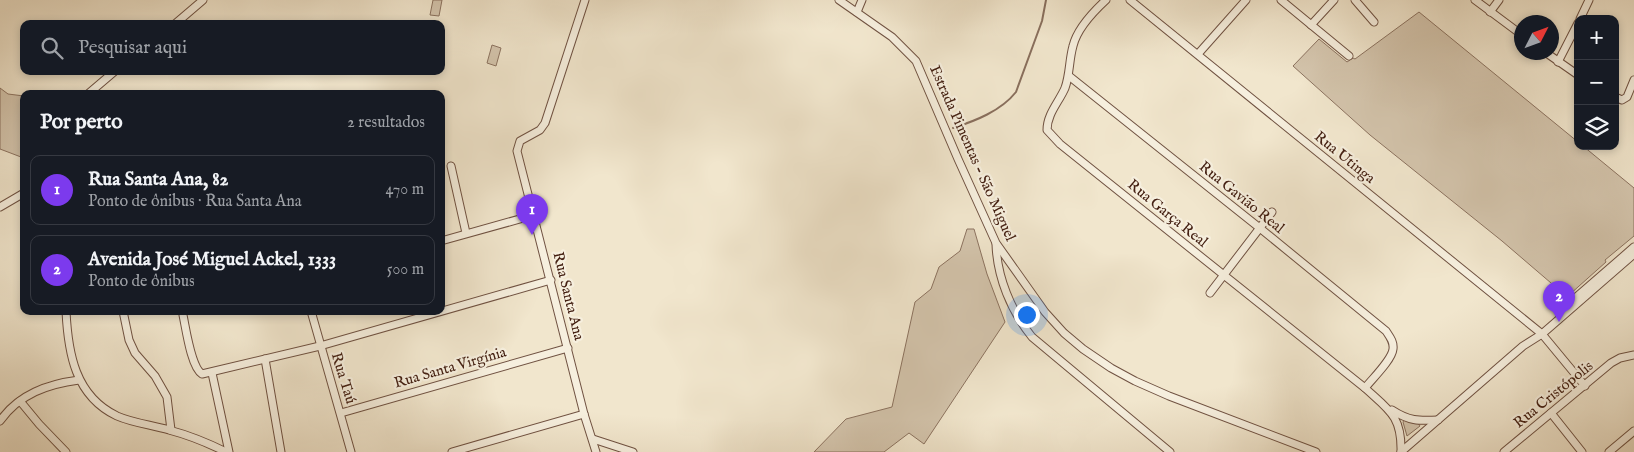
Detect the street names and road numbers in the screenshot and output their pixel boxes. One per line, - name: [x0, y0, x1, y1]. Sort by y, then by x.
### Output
- street label: Estrada Pimentas - São Miguel: [925, 62, 1020, 245]
- street label: Rua Utinga: [1310, 127, 1379, 188]
- street label: Rua Gavião Real: [1195, 157, 1289, 238]
- street label: Rua Garça Real: [1124, 175, 1212, 252]
- street label: Rua Santa Ana: [548, 250, 589, 343]
- street label: Rua Santa Virgínia: [392, 342, 509, 393]
- street label: Rua Taú: [327, 350, 360, 406]
- street label: Rua Cristópolis: [1510, 356, 1597, 432]

